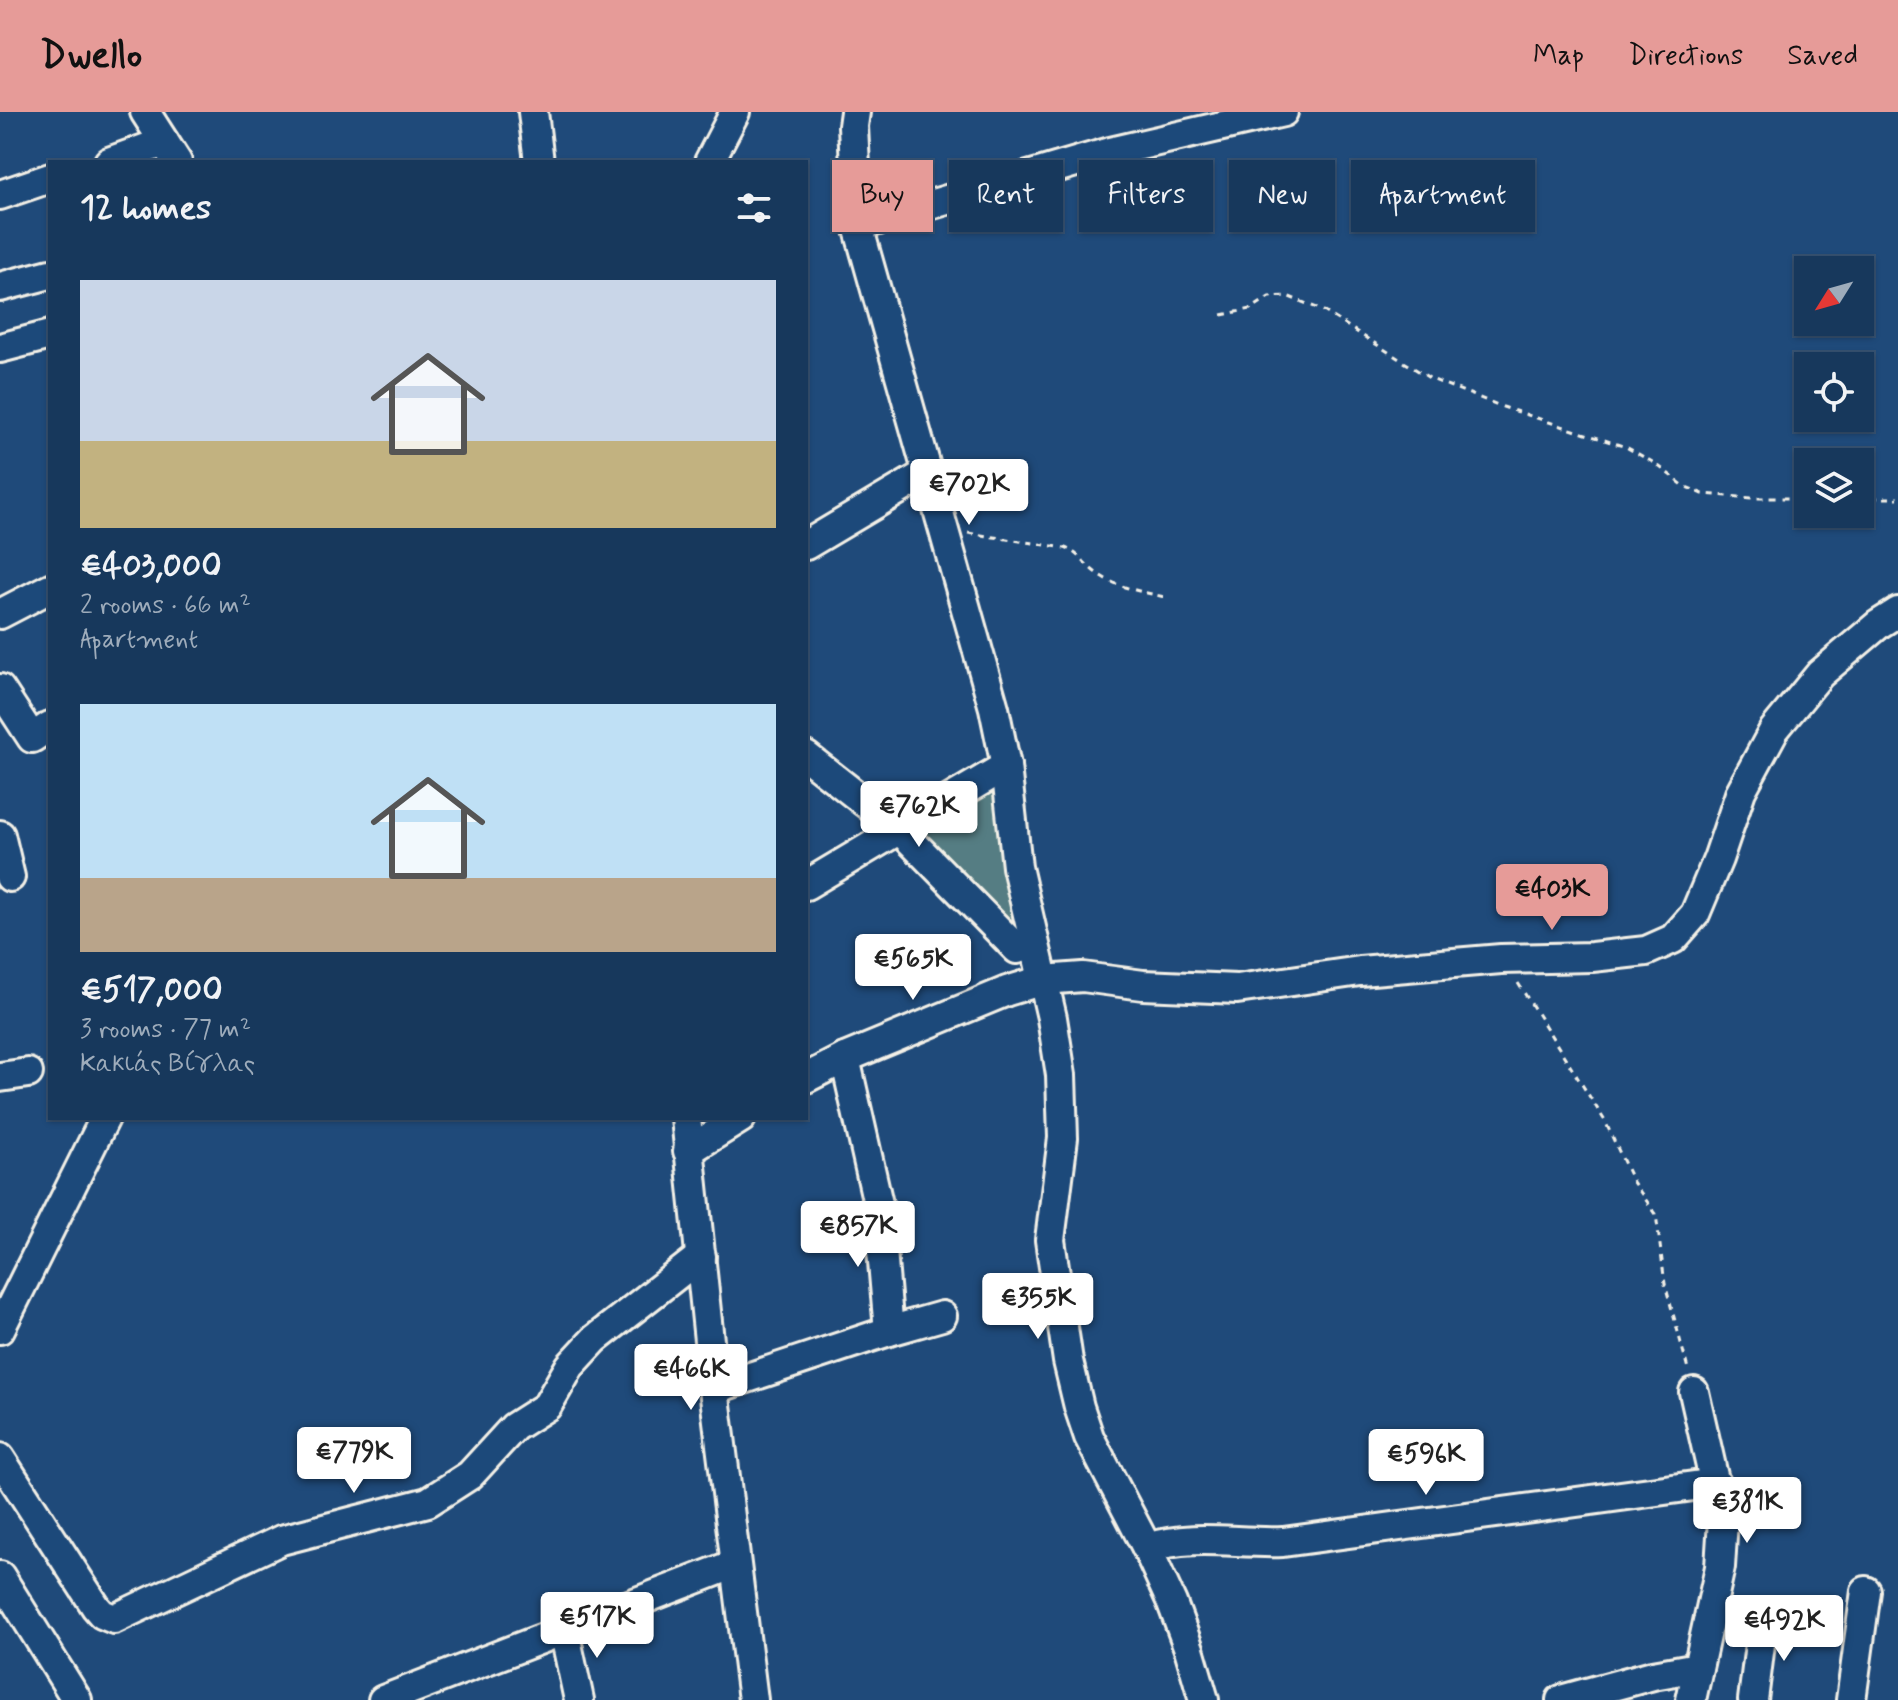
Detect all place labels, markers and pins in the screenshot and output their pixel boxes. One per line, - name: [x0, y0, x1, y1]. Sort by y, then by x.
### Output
- pin: €702K: [913, 459, 1025, 527]
- pin: €762K: [863, 781, 975, 849]
- pin: €403K: [1496, 864, 1608, 932]
- pin: €565K: [857, 934, 969, 1002]
- pin: €857K: [802, 1201, 914, 1269]
- pin: €355K: [982, 1273, 1094, 1341]
- pin: €466K: [635, 1344, 747, 1412]
- pin: €779K: [298, 1427, 410, 1495]
- pin: €596K: [1370, 1429, 1482, 1497]
- pin: €381K: [1691, 1477, 1803, 1545]
- pin: €517K: [541, 1592, 653, 1660]
- pin: €492K: [1728, 1595, 1840, 1663]

